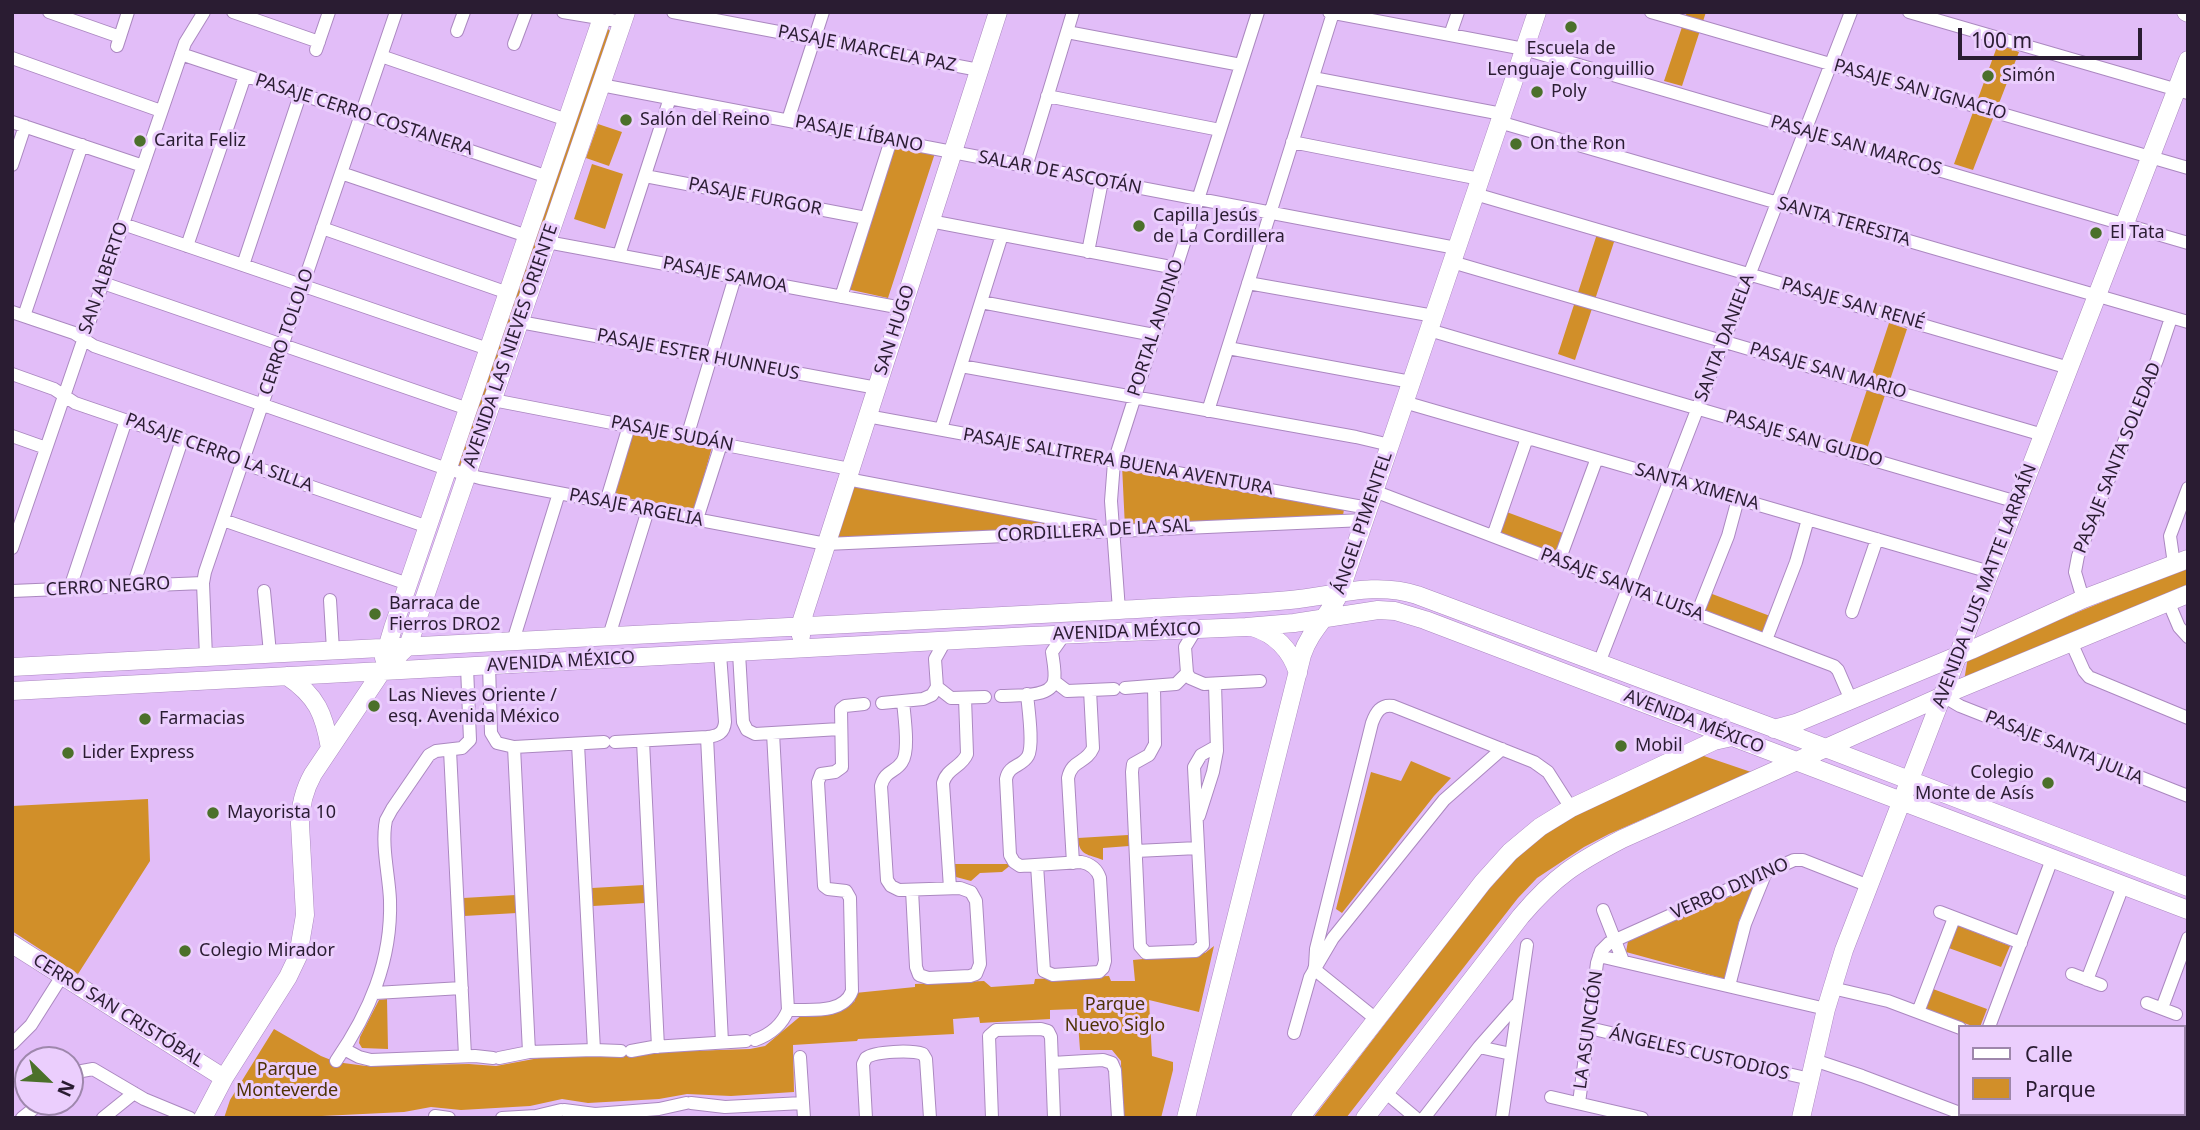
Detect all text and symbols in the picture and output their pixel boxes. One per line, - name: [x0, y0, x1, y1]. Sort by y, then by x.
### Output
- scale bar: [1962, 14, 2146, 58]
- marker: Escuela de Lenguaje Conguillio: [1563, 19, 1579, 35]
- street label: PASAJE MARCELA PAZ: [776, 21, 958, 77]
- text: 100 m: [1971, 26, 2032, 54]
- place label: Escuela de Lenguaje Conguillio: [1487, 38, 1655, 80]
- street label: PASAJE SAN IGNACIO: [1831, 55, 2009, 125]
- place label: Simón: [2002, 65, 2055, 87]
- marker: Simón: [1980, 68, 1996, 84]
- street label: PASAJE CERRO COSTANERA: [252, 70, 476, 160]
- place label: Poly: [1551, 81, 1587, 103]
- marker: Poly: [1529, 84, 1545, 100]
- place label: Salón del Reino: [640, 109, 770, 131]
- street label: PASAJE LÍBANO: [793, 111, 925, 157]
- street label: PASAJE SAN MARCOS: [1768, 111, 1944, 181]
- marker: Salón del Reino: [618, 112, 634, 128]
- place label: Carita Feliz: [154, 130, 246, 152]
- marker: Carita Feliz: [132, 133, 148, 149]
- place label: On the Ron: [1530, 133, 1626, 155]
- marker: On the Ron: [1508, 136, 1524, 152]
- street label: SALAR DE ASCOTÁN: [977, 147, 1143, 199]
- street label: PASAJE FURGOR: [686, 173, 824, 221]
- street label: SANTA TERESITA: [1775, 193, 1913, 251]
- place label: Capilla Jesús de La Cordillera: [1153, 205, 1285, 248]
- marker: Capilla Jesús de La Cordillera: [1131, 218, 1147, 234]
- street label: SAN ALBERTO: [75, 219, 133, 337]
- street label: AVENIDA LAS NIEVES ORIENTE: [459, 221, 563, 471]
- place label: El Tata: [2110, 222, 2165, 244]
- marker: El Tata: [2088, 225, 2104, 241]
- street label: PASAJE SAMOA: [661, 252, 789, 298]
- street label: PORTAL ANDINO: [1124, 257, 1188, 399]
- street label: CERRO TOLOLO: [255, 266, 319, 398]
- street label: SANTA DANIELA: [1691, 271, 1759, 405]
- street label: PASAJE SAN RENÉ: [1779, 273, 1927, 335]
- street label: SAN HUGO: [870, 282, 920, 378]
- street label: PASAJE ESTER HUNNEUS: [595, 325, 801, 385]
- street label: PASAJE SAN MARIO: [1747, 338, 1909, 404]
- street label: PASAJE SANTA SOLEDAD: [2070, 359, 2166, 557]
- street label: PASAJE SAN GUIDO: [1723, 406, 1885, 472]
- street label: PASAJE CERRO LA SILLA: [122, 409, 316, 497]
- street label: PASAJE SUDÁN: [609, 412, 735, 456]
- street label: PASAJE SALITRERA BUENA AVENTURA: [961, 424, 1275, 500]
- street label: ÁNGEL PIMENTEL: [1329, 449, 1397, 597]
- street label: SANTA XIMENA: [1632, 459, 1762, 515]
- street label: AVENIDA LUIS MATTE LARRAÍN: [1928, 461, 2042, 711]
- street label: PASAJE ARGELIA: [567, 484, 705, 532]
- street label: CORDILLERA DE LA SAL: [997, 515, 1193, 547]
- street label: PASAJE SANTA LUISA: [1537, 544, 1707, 626]
- street label: CERRO NEGRO: [45, 573, 171, 601]
- place label: Barraca de Fierros DRO2: [389, 593, 501, 636]
- marker: Barraca de Fierros DRO2: [367, 606, 383, 622]
- street label: AVENIDA MÉXICO: [1052, 619, 1202, 645]
- street label: AVENIDA MÉXICO: [486, 647, 636, 677]
- place label: Las Nieves Oriente / esq. Avenida México: [388, 685, 560, 728]
- street label: AVENIDA MÉXICO: [1621, 685, 1767, 759]
- marker: Las Nieves Oriente / esq. Avenida México: [366, 698, 382, 714]
- street label: PASAJE SANTA JULIA: [1982, 706, 2146, 790]
- place label: Farmacias: [159, 708, 245, 730]
- marker: Farmacias: [137, 711, 153, 727]
- place label: Mobil: [1635, 735, 1683, 757]
- marker: Mobil: [1613, 738, 1629, 754]
- place label: Lider Express: [82, 742, 194, 764]
- marker: Lider Express: [60, 745, 76, 761]
- place label: Colegio Monte de Asís: [1915, 762, 2034, 804]
- marker: Colegio Monte de Asís: [2040, 775, 2056, 791]
- place label: Mayorista 10: [227, 802, 336, 824]
- marker: Mayorista 10: [205, 805, 221, 821]
- street label: VERBO DIVINO: [1668, 853, 1792, 925]
- place label: Colegio Mirador: [199, 940, 335, 962]
- marker: Colegio Mirador: [177, 943, 193, 959]
- street label: CERRO SAN CRISTÓBAL: [29, 950, 207, 1072]
- street label: LA ASUNCIÓN: [1570, 970, 1608, 1090]
- park label: Parque Nuevo Siglo: [1065, 994, 1165, 1036]
- street label: ÁNGELES CUSTODIOS: [1607, 1023, 1791, 1085]
- legend: [1958, 1025, 2186, 1116]
- text: Calle: [2025, 1040, 2073, 1068]
- north arrow: [14, 1046, 84, 1116]
- park label: Parque Monteverde: [236, 1059, 338, 1102]
- text: Parque: [2025, 1075, 2095, 1103]
- text: N: [51, 1076, 81, 1101]

